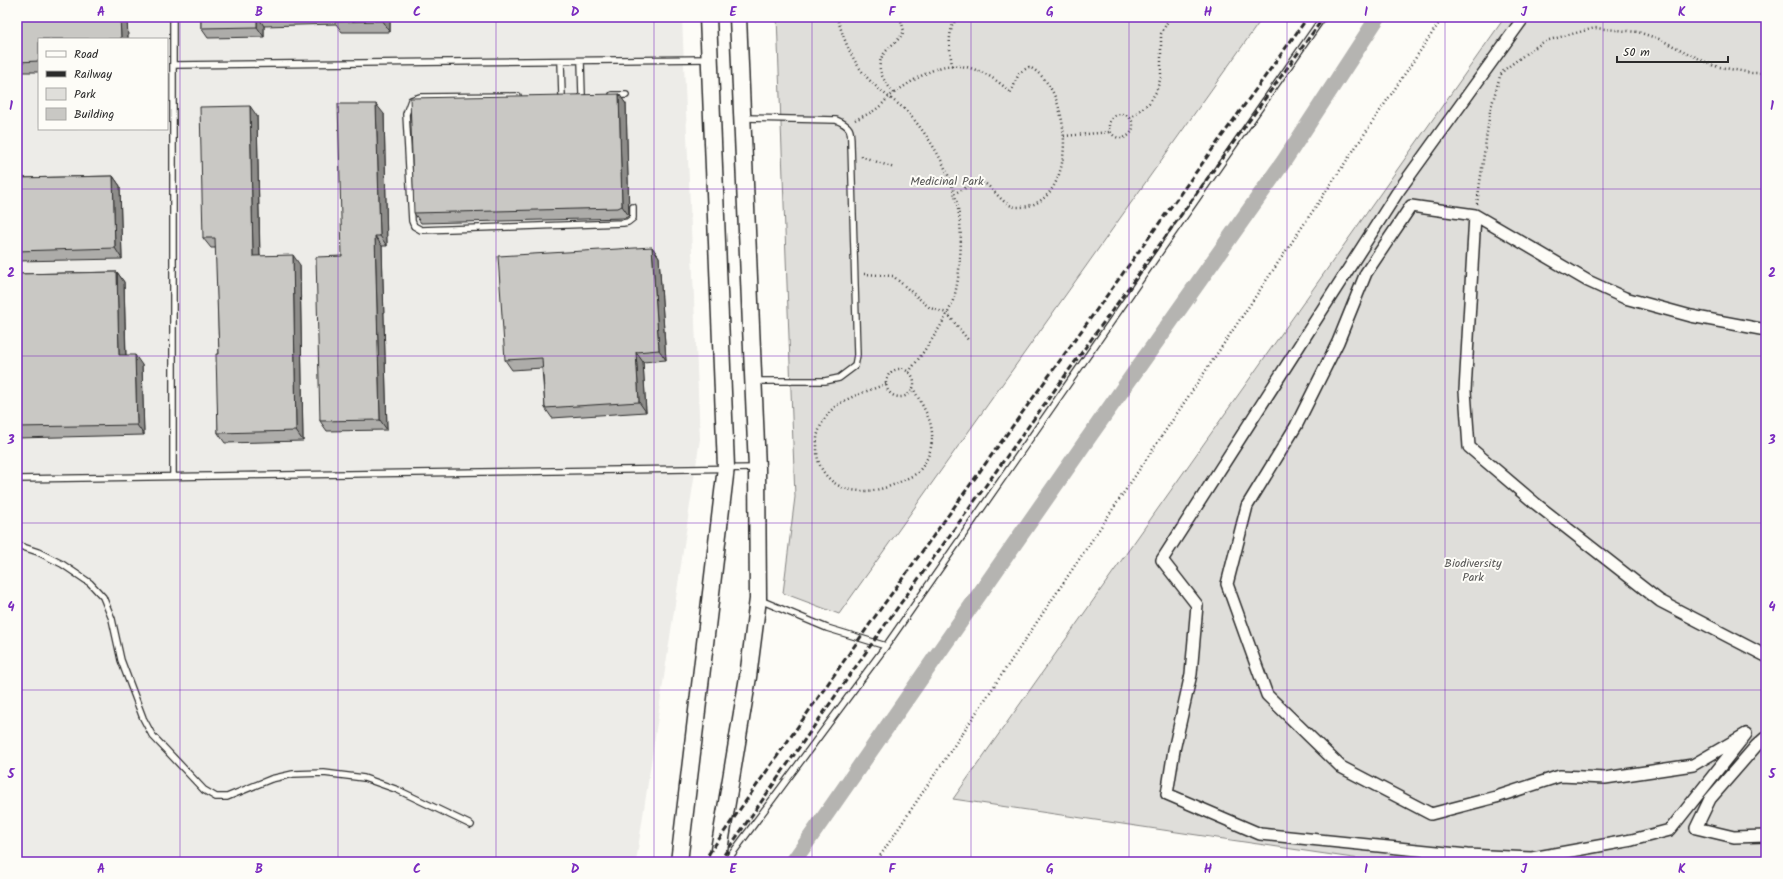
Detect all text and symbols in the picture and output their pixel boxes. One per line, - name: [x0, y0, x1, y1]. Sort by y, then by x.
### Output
- text: A: [97, 2, 105, 23]
- text: B: [255, 2, 263, 23]
- text: C: [413, 2, 421, 23]
- text: D: [571, 2, 580, 23]
- text: E: [729, 2, 737, 23]
- text: F: [888, 2, 896, 23]
- text: G: [1046, 2, 1054, 23]
- text: H: [1204, 2, 1213, 23]
- text: I: [1364, 2, 1368, 23]
- text: J: [1521, 2, 1528, 23]
- text: K: [1678, 2, 1686, 23]
- legend: [38, 38, 168, 130]
- scale bar: [1617, 38, 1728, 64]
- text: 50 m: [1623, 43, 1650, 62]
- text: Road: [74, 45, 99, 64]
- text: Railway: [74, 65, 112, 84]
- text: Park: [74, 85, 96, 104]
- text: 1: [9, 96, 13, 117]
- text: 1: [1770, 96, 1774, 117]
- text: Building: [74, 105, 114, 124]
- park label: Medicinal Park: [910, 172, 984, 191]
- text: 2: [7, 263, 15, 284]
- text: 2: [1768, 263, 1776, 284]
- text: 3: [6, 430, 15, 451]
- text: 3: [1767, 430, 1776, 451]
- park label: Biodiversity Park: [1444, 554, 1502, 587]
- text: 4: [7, 597, 15, 618]
- text: 4: [1768, 597, 1776, 618]
- text: 5: [7, 764, 16, 785]
- text: 5: [1768, 764, 1777, 785]
- text: A: [97, 859, 105, 879]
- text: B: [255, 859, 263, 879]
- text: C: [413, 859, 421, 879]
- text: D: [571, 859, 580, 879]
- text: E: [729, 859, 737, 879]
- text: F: [888, 859, 896, 879]
- text: G: [1046, 859, 1054, 879]
- text: H: [1204, 859, 1213, 879]
- text: I: [1364, 859, 1368, 879]
- text: J: [1521, 859, 1528, 879]
- text: K: [1678, 859, 1686, 879]

